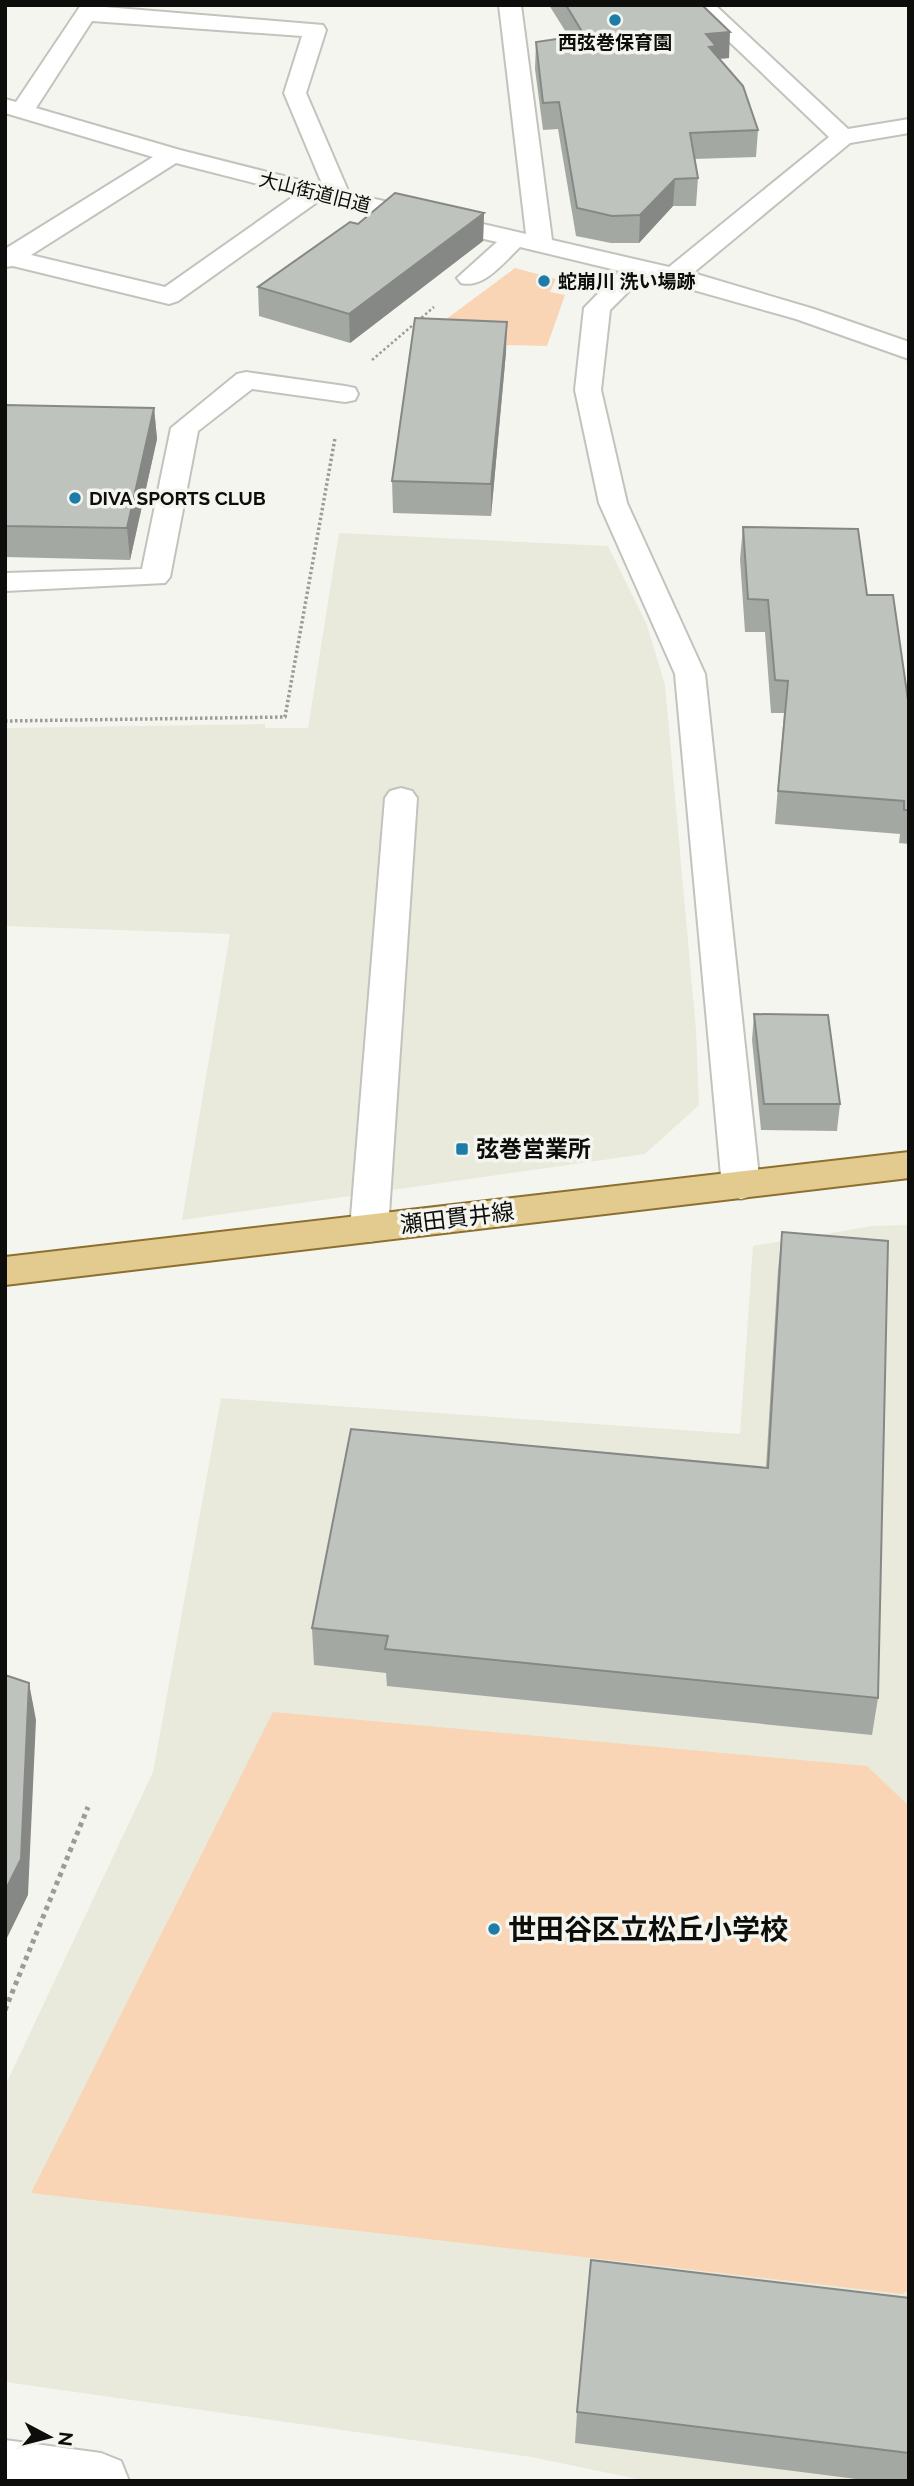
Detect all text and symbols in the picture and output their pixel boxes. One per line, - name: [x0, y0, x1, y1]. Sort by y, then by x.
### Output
- marker: 西弦巻保育園: [607, 12, 623, 28]
- place label: 西弦巻保育園: [558, 31, 672, 53]
- street label: 大山街道旧道: [257, 168, 373, 216]
- place label: 蛇崩川 洗い場跡: [558, 270, 696, 292]
- marker: 蛇崩川 洗い場跡: [536, 273, 552, 289]
- place label: DIVA SPORTS CLUB: [89, 487, 266, 509]
- marker: DIVA SPORTS CLUB: [67, 490, 83, 506]
- place label: 弦巻営業所: [476, 1135, 591, 1162]
- marker: 弦巻営業所: [454, 1141, 470, 1157]
- street label: 瀬田貫井線: [398, 1197, 516, 1238]
- place label: 世田谷区立松丘小学校: [508, 1913, 788, 1946]
- marker: 世田谷区立松丘小学校: [486, 1921, 502, 1937]
- north arrow: [14, 2402, 84, 2472]
- text: N: [54, 2431, 78, 2448]

